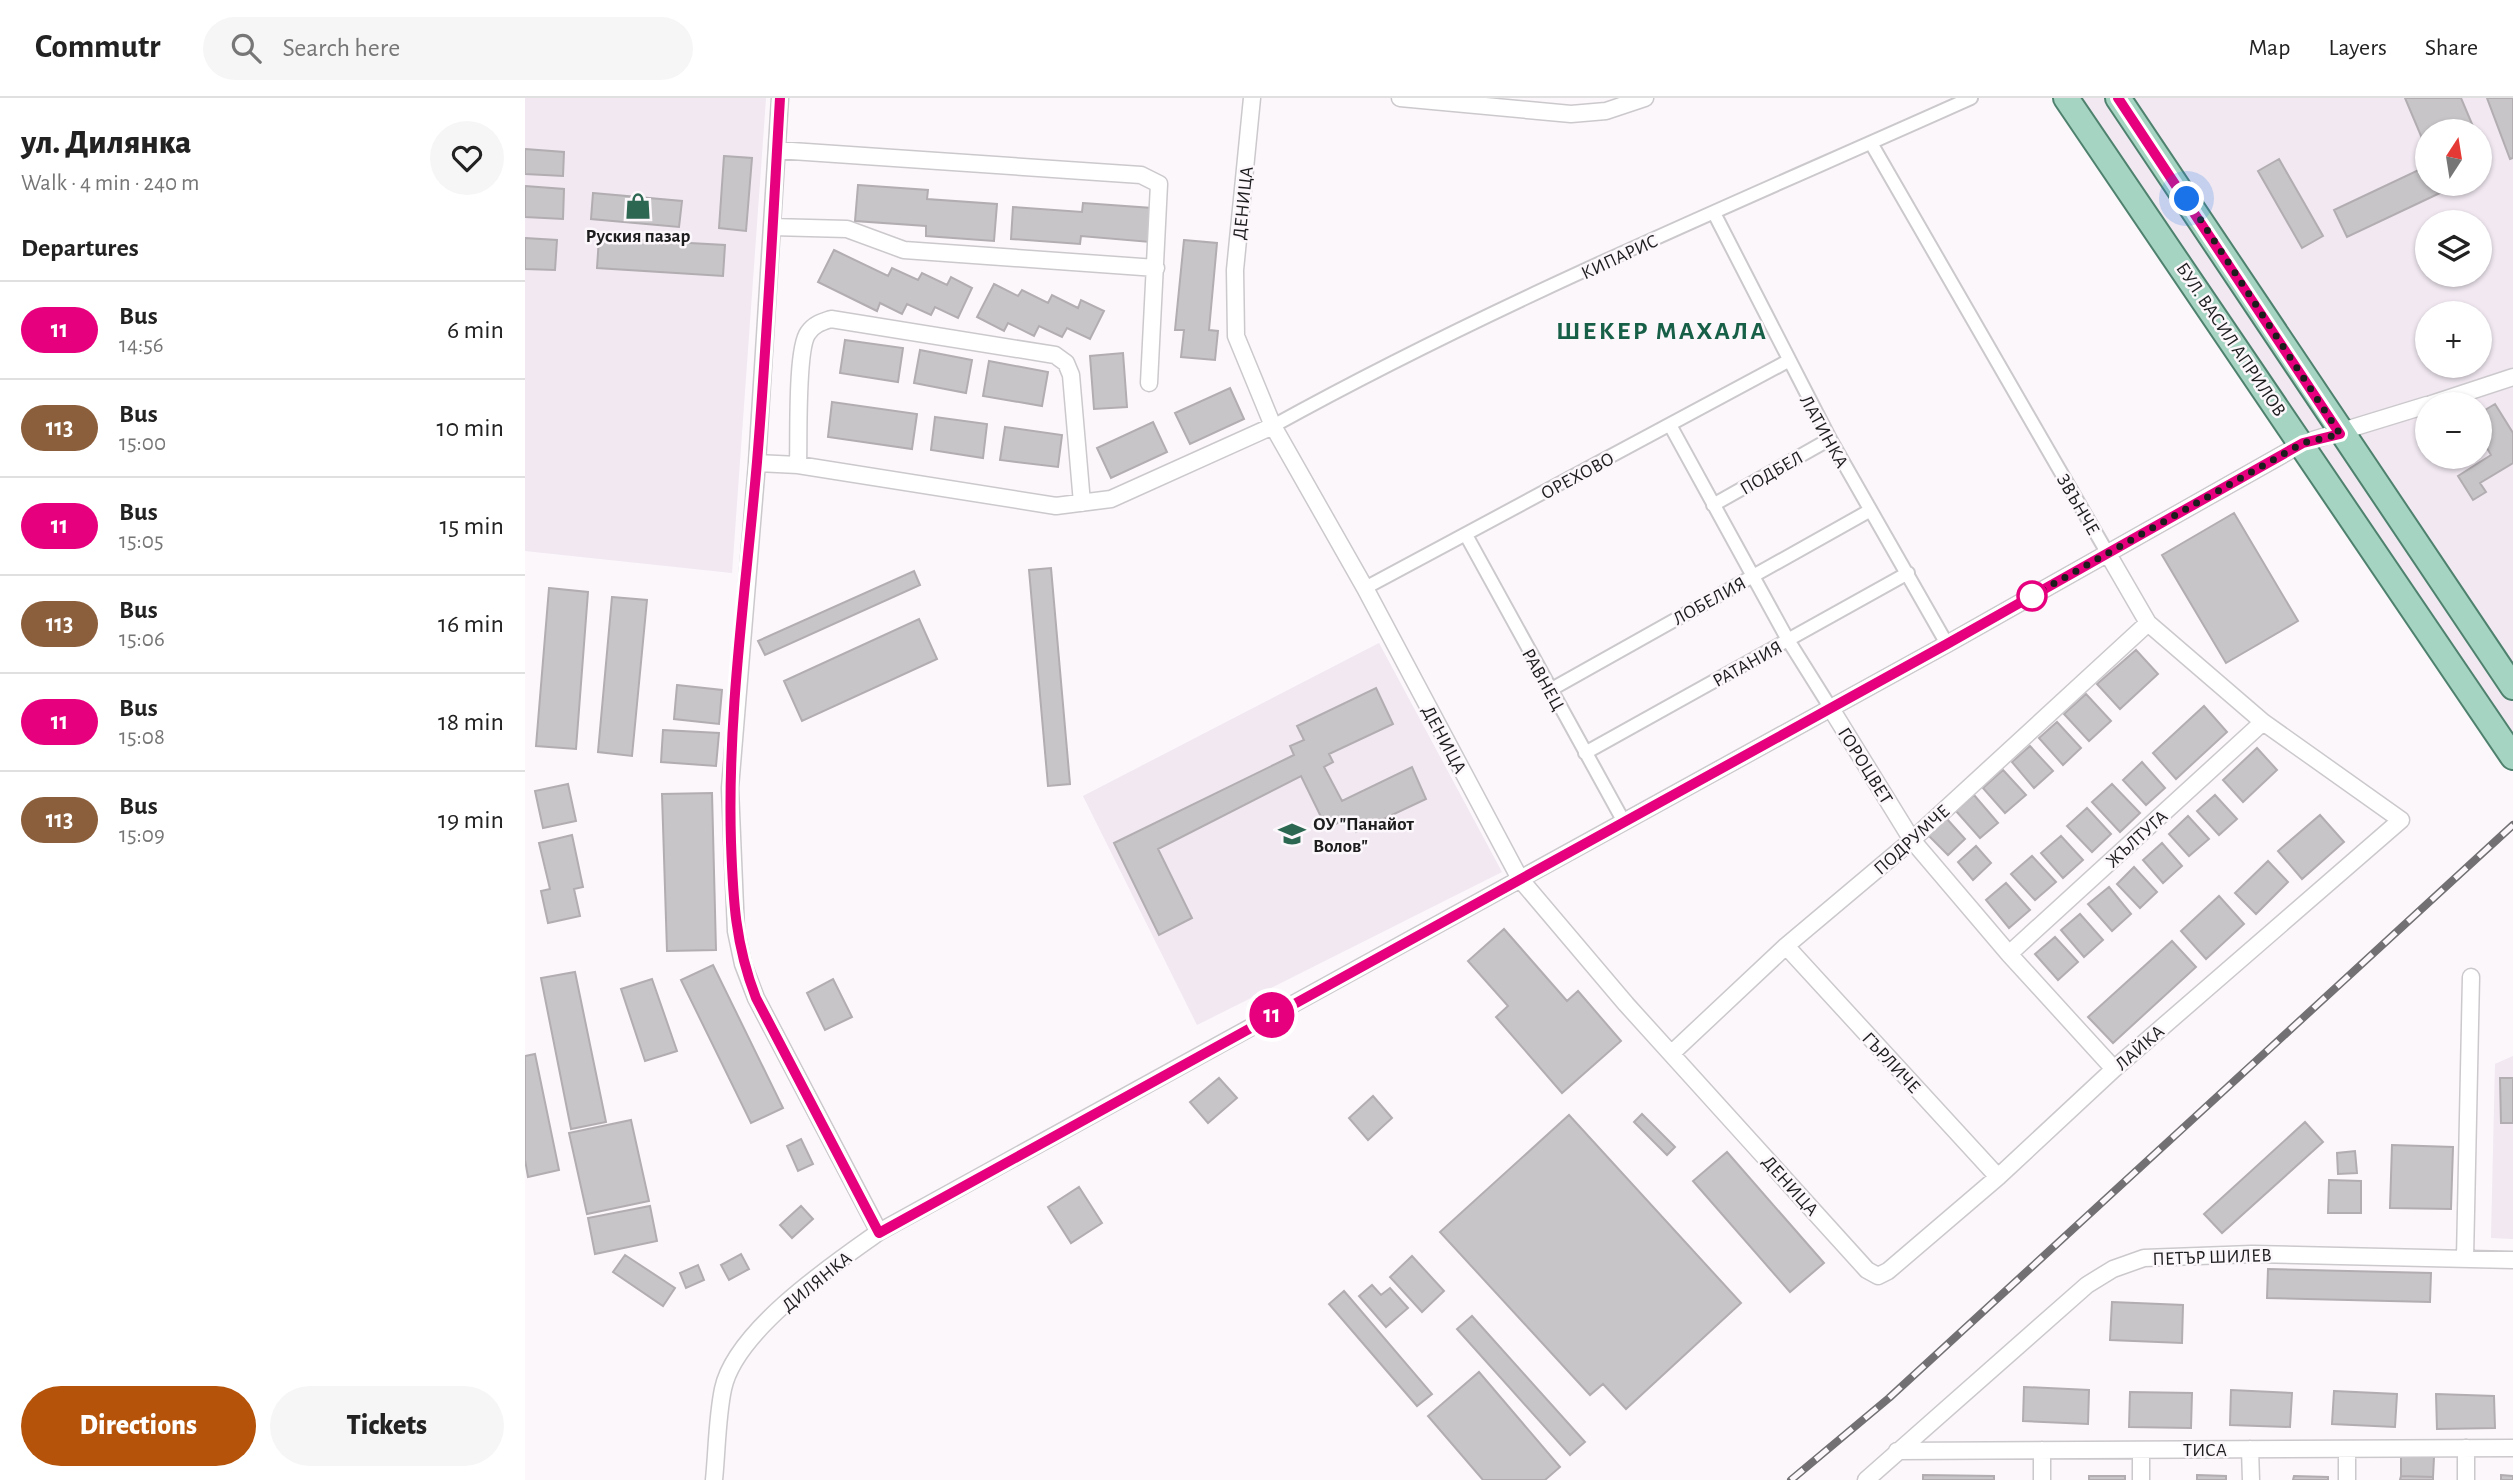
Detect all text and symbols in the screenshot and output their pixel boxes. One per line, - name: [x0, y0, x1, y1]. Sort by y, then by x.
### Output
- search box: [203, 17, 693, 80]
- icon: search: [227, 29, 265, 67]
- text: Commutr: [35, 31, 161, 64]
- text: Search here: [283, 35, 400, 61]
- text: Map: [2248, 36, 2290, 60]
- text: Layers: [2328, 36, 2387, 60]
- text: Share: [2425, 36, 2478, 60]
- north arrow: [2415, 119, 2492, 196]
- map controls: [2415, 119, 2492, 469]
- button: heart: [430, 121, 504, 195]
- text: ул. Дилянка: [21, 127, 191, 160]
- street label: ДЕНИЦА: [1230, 166, 1257, 241]
- text: Walk · 4 min · 240 m: [21, 172, 199, 195]
- your location: [2169, 181, 2204, 216]
- shop icon: Руския пазар: [623, 191, 653, 221]
- button: layers: [2415, 210, 2492, 287]
- place label: Руския пазар: [586, 227, 691, 246]
- street label: КИПАРИС: [1578, 231, 1661, 283]
- text: Departures: [21, 235, 139, 261]
- street label: БУЛ. ВАСИЛ АПРИЛОВ: [2172, 259, 2289, 420]
- button: +: [2415, 301, 2492, 378]
- text: Bus: [119, 303, 158, 329]
- text: 6 min: [447, 317, 504, 343]
- text: 11: [51, 318, 68, 342]
- district label: ШЕКЕР МАХАЛА: [1556, 318, 1768, 344]
- text: 14:56: [119, 334, 164, 357]
- street label: ЛАТИНКА: [1796, 392, 1851, 471]
- button: −: [2415, 392, 2492, 469]
- text: Bus: [119, 401, 158, 427]
- text: 10 min: [437, 415, 504, 441]
- text: 113: [46, 416, 73, 440]
- text: 15:00: [119, 432, 166, 455]
- street label: ПОДБЕЛ: [1737, 448, 1806, 499]
- street label: ОРЕХОВО: [1538, 449, 1618, 504]
- street label: ЗВЪНЧЕ: [2053, 471, 2103, 538]
- text: Bus: [119, 499, 158, 525]
- text: 15 min: [439, 513, 504, 539]
- text: 11: [51, 514, 68, 538]
- text: 15:05: [119, 530, 164, 553]
- street label: ЛОБЕЛИЯ: [1670, 574, 1749, 629]
- unlabelled marker: [2017, 581, 2047, 611]
- text: Bus: [119, 597, 158, 623]
- text: 16 min: [438, 611, 504, 637]
- text: 113: [46, 612, 73, 636]
- text: 15:06: [119, 628, 165, 651]
- street label: РАТАНИЯ: [1710, 638, 1786, 691]
- street label: РАВНЕЦ: [1518, 645, 1567, 714]
- text: Bus: [119, 695, 158, 721]
- street label: ДЕНИЦА: [1418, 703, 1469, 777]
- text: 18 min: [438, 709, 504, 735]
- text: 11: [51, 710, 68, 734]
- street label: ГОРОЦВЕТ: [1834, 724, 1896, 807]
- text: 15:08: [119, 726, 165, 749]
- text: Bus: [119, 793, 158, 819]
- street label: ПОДРУМЧЕ: [1871, 801, 1953, 879]
- text: 19 min: [438, 807, 504, 833]
- street label: ЖЪЛТУГА: [2103, 807, 2171, 871]
- text: 113: [46, 808, 73, 832]
- place label: ОУ "Панайот Волов": [1313, 815, 1414, 856]
- school or university icon: ОУ "Панайот Волов": [1277, 819, 1307, 849]
- text: 15:09: [119, 824, 165, 847]
- line badge: 11: [1241, 992, 1303, 1038]
- text: 11: [1263, 1003, 1281, 1027]
- street label: ЛАЙКА: [2111, 1021, 2168, 1074]
- street label: ГЪРЛИЧЕ: [1858, 1029, 1924, 1097]
- street label: ДЕНИЦА: [1758, 1152, 1822, 1220]
- street label: ПЕТЪР ШИЛЕВ: [2152, 1246, 2272, 1269]
- street label: ДИЛЯНКА: [778, 1248, 855, 1316]
- button: Directions: [21, 1386, 256, 1466]
- button: Tickets: [270, 1386, 504, 1466]
- street label: ТИСА: [2183, 1441, 2227, 1460]

